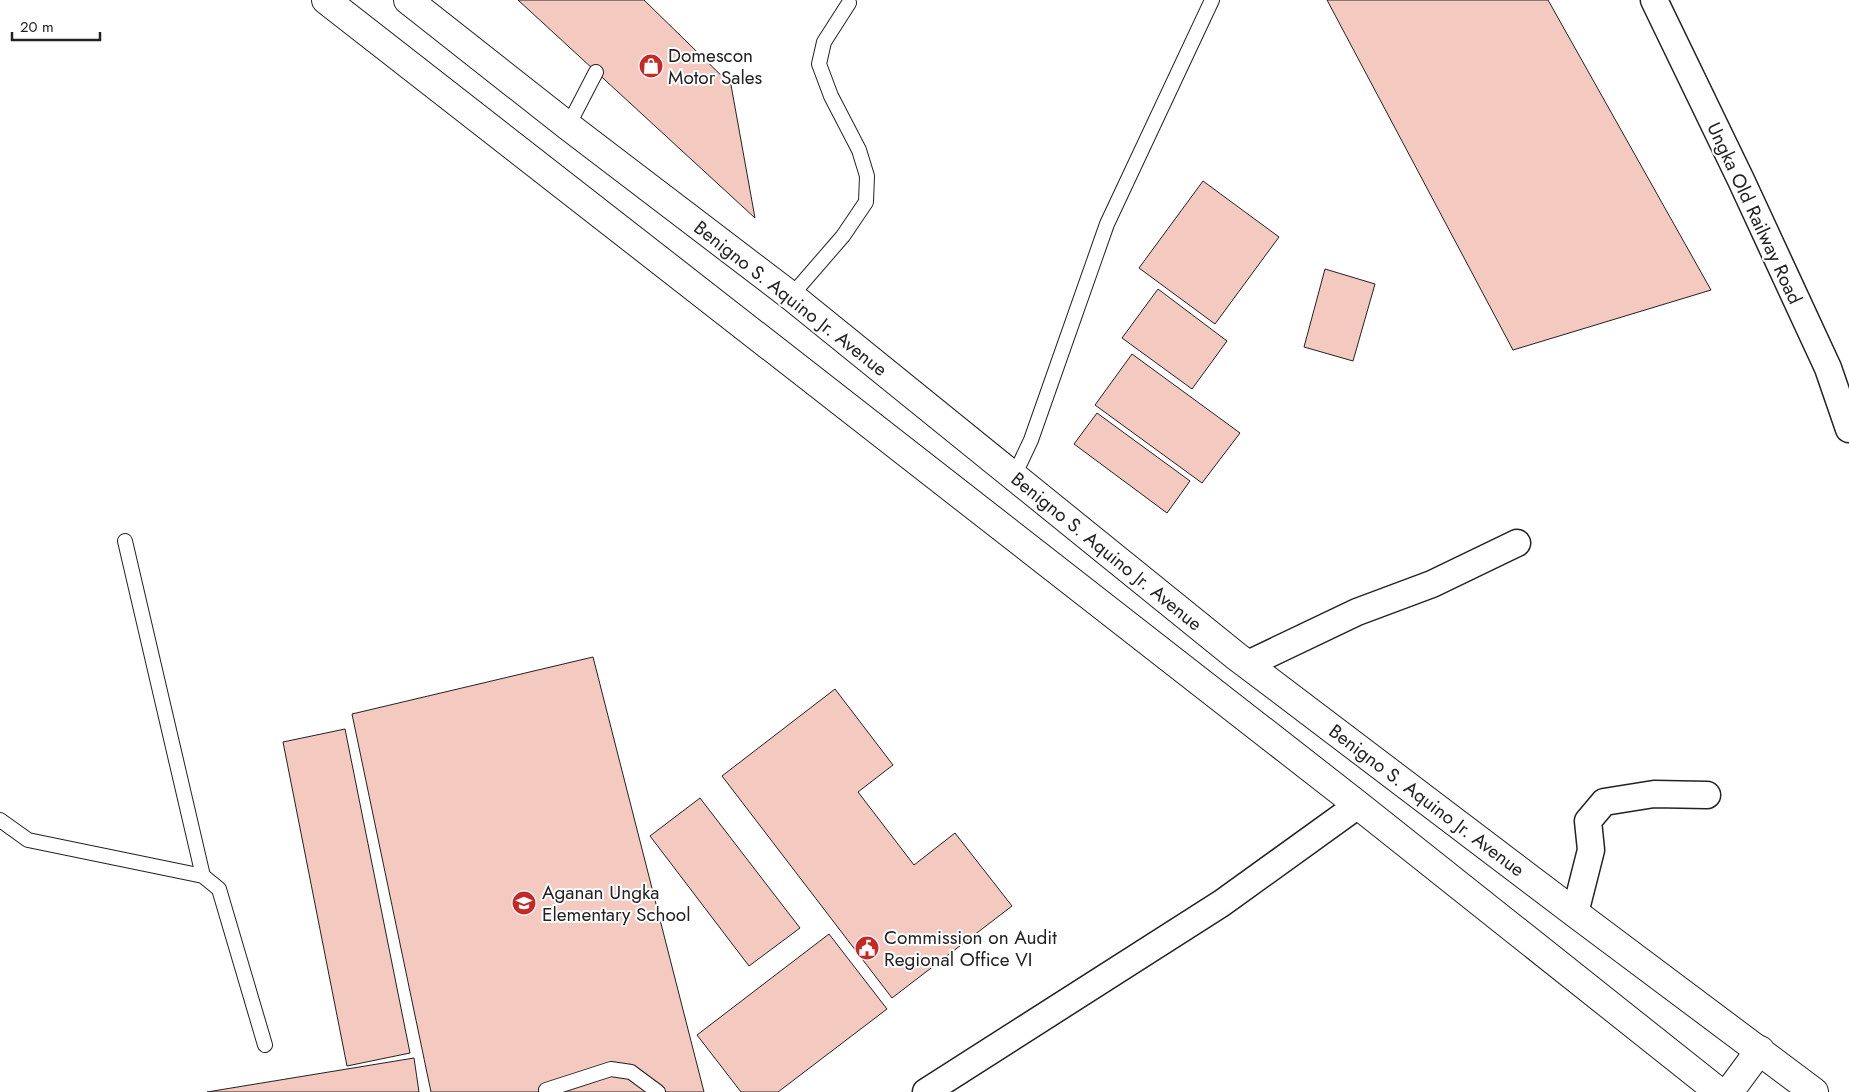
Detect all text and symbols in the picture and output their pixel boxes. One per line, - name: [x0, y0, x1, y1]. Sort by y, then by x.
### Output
- scale bar: [12, 10, 100, 42]
- text: 20 m: [20, 16, 54, 38]
- place label: Domescon Motor Sales: [668, 42, 763, 91]
- shop icon: Domescon Motor Sales: [638, 53, 664, 79]
- street label: Ungka Old Railway Road: [1700, 118, 1809, 309]
- street label: Benigno S. Aquino Jr. Avenue: [688, 214, 893, 383]
- street label: Benigno S. Aquino Jr. Avenue: [1005, 466, 1208, 637]
- street label: Benigno S. Aquino Jr. Avenue: [1323, 718, 1530, 883]
- place label: Aganan Ungka Elementary School: [542, 879, 691, 928]
- school or university icon: Aganan Ungka Elementary School: [511, 890, 537, 916]
- place label: Commission on Audit Regional Office VI: [884, 924, 1057, 973]
- public building icon: Commission on Audit Regional Office VI: [854, 935, 880, 961]

